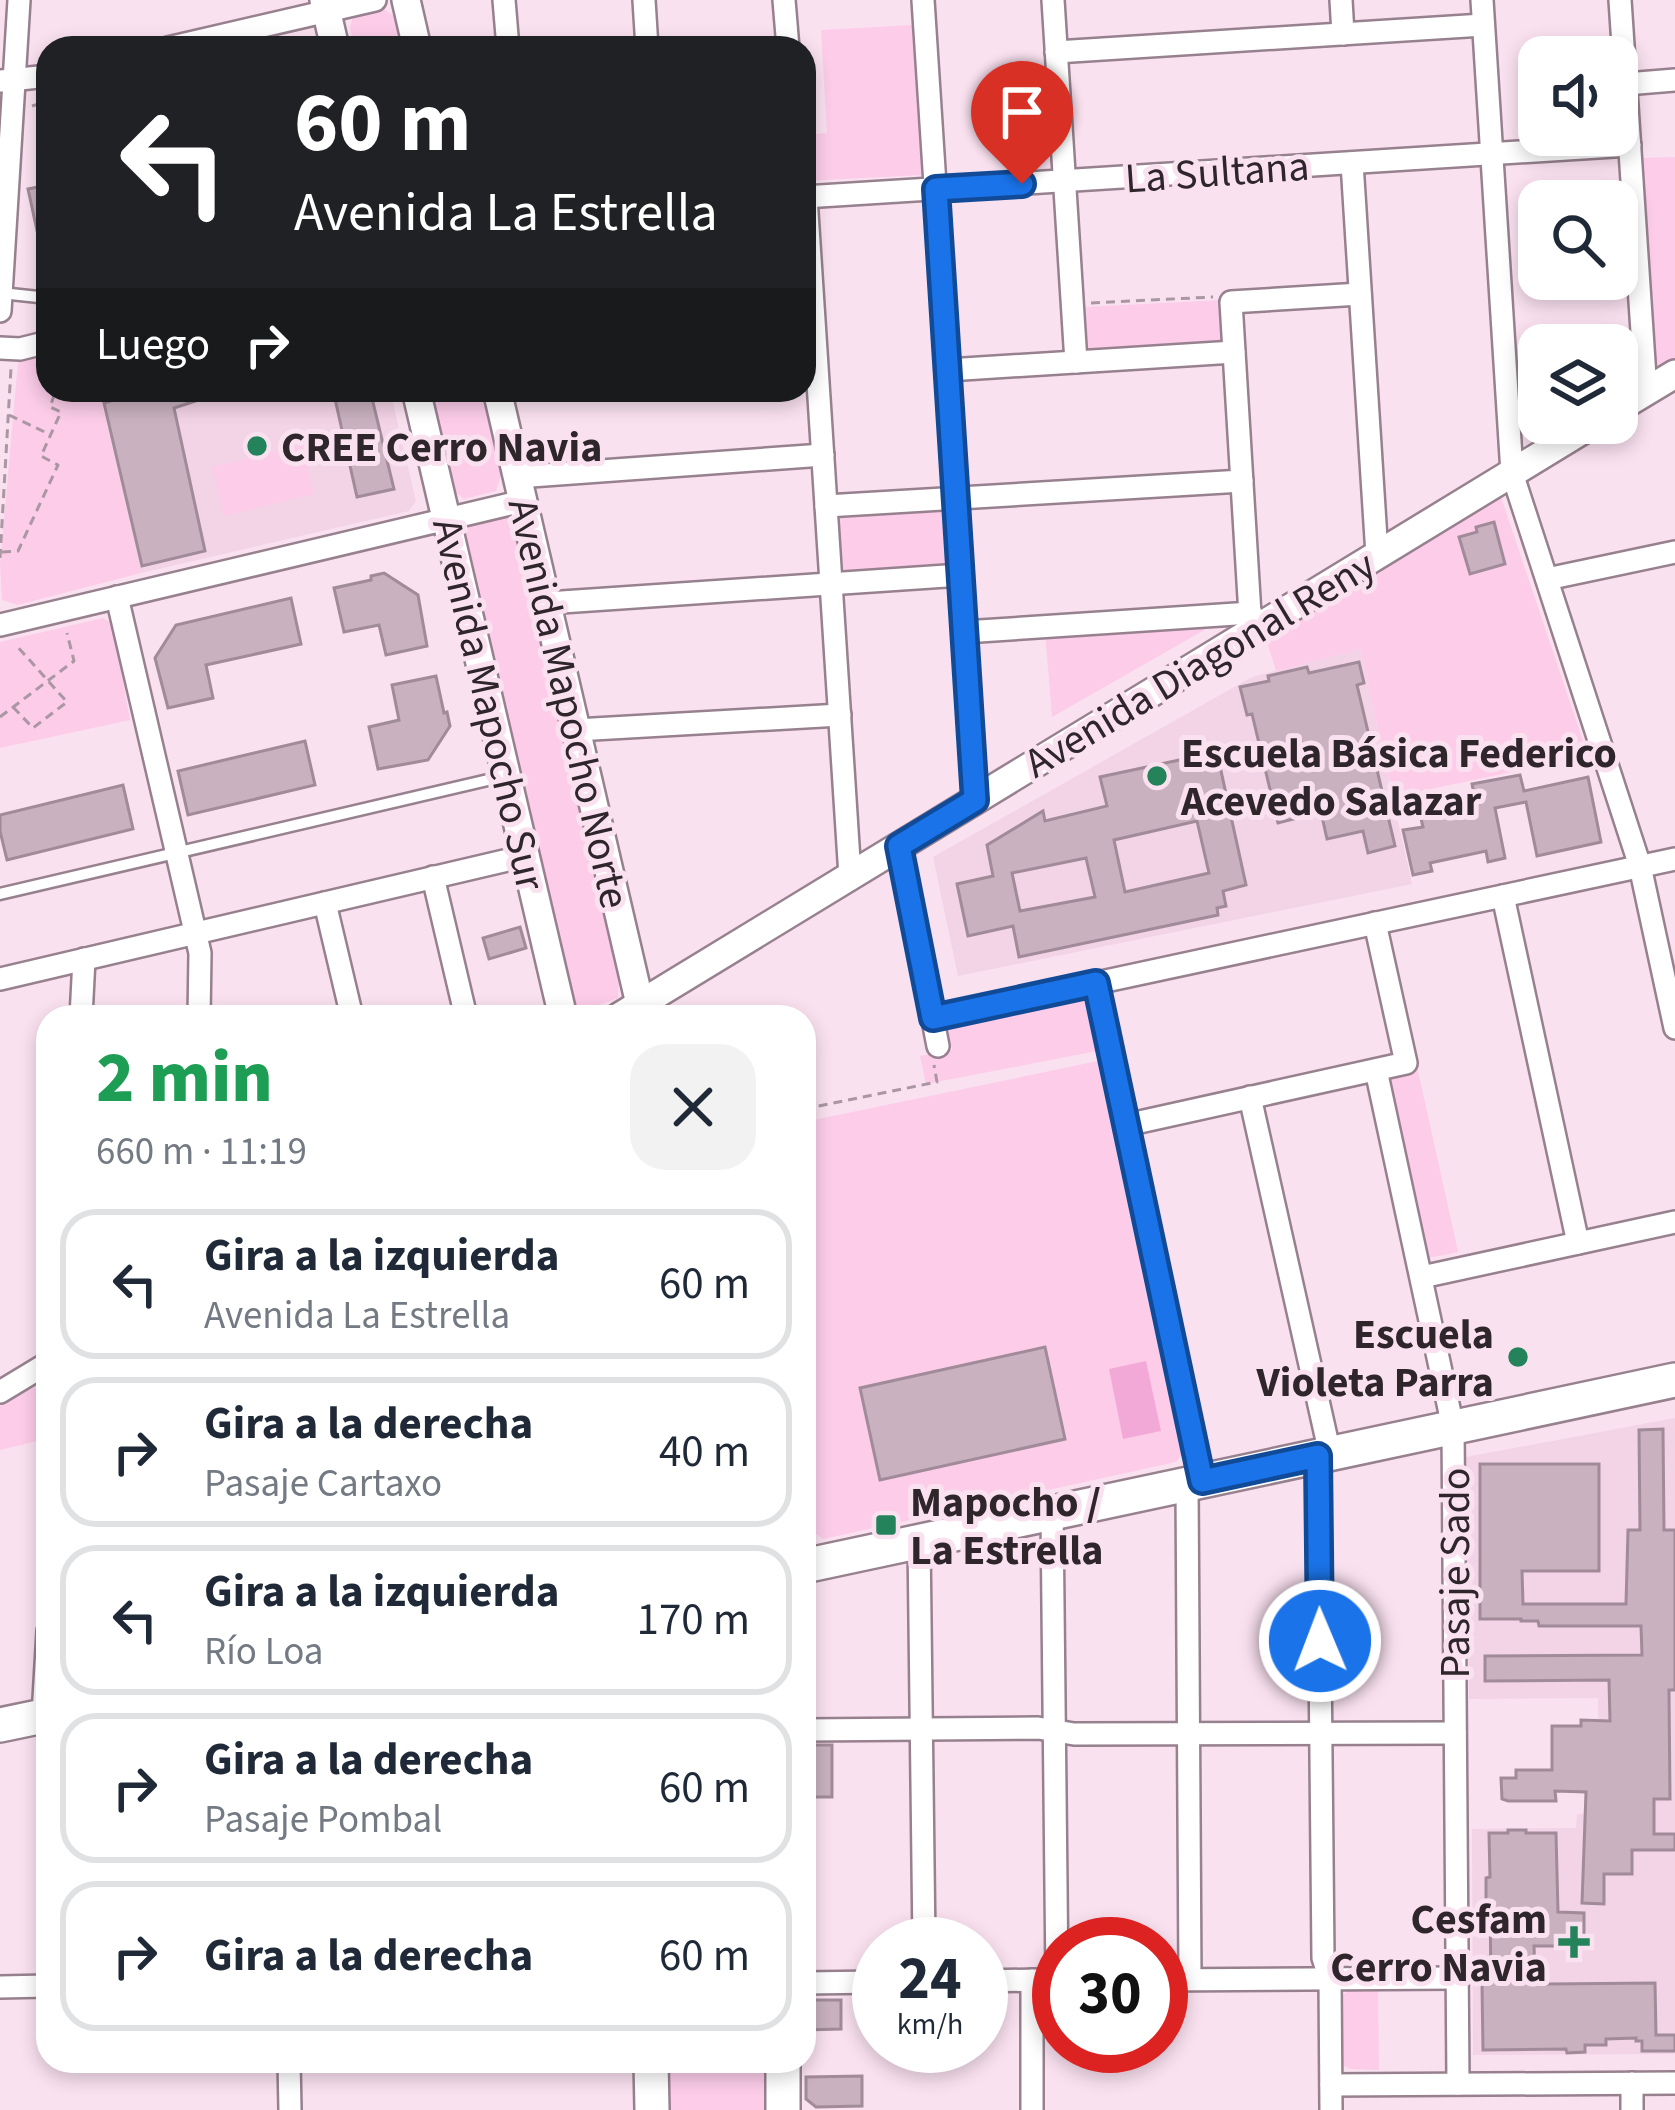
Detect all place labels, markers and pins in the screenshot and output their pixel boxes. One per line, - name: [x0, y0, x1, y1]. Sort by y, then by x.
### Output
- pin: [971, 61, 1073, 184]
- place label: CREE Cerro Navia: [281, 418, 602, 478]
- marker: CREE Cerro Navia: [244, 433, 270, 459]
- place label: Escuela Básica Federico Acevedo Salazar: [1180, 724, 1617, 832]
- marker: Escuela Básica Federico Acevedo Salazar: [1144, 763, 1170, 789]
- place label: Escuela Violeta Parra: [1255, 1305, 1494, 1413]
- marker: Escuela Violeta Parra: [1505, 1344, 1531, 1370]
- place label: Mapocho / La Estrella: [910, 1473, 1103, 1581]
- marker: Mapocho / La Estrella: [873, 1512, 899, 1538]
- place label: Cesfam Cerro Navia: [1330, 1890, 1547, 1998]
- marker: Cesfam Cerro Navia: [1558, 1926, 1590, 1958]

